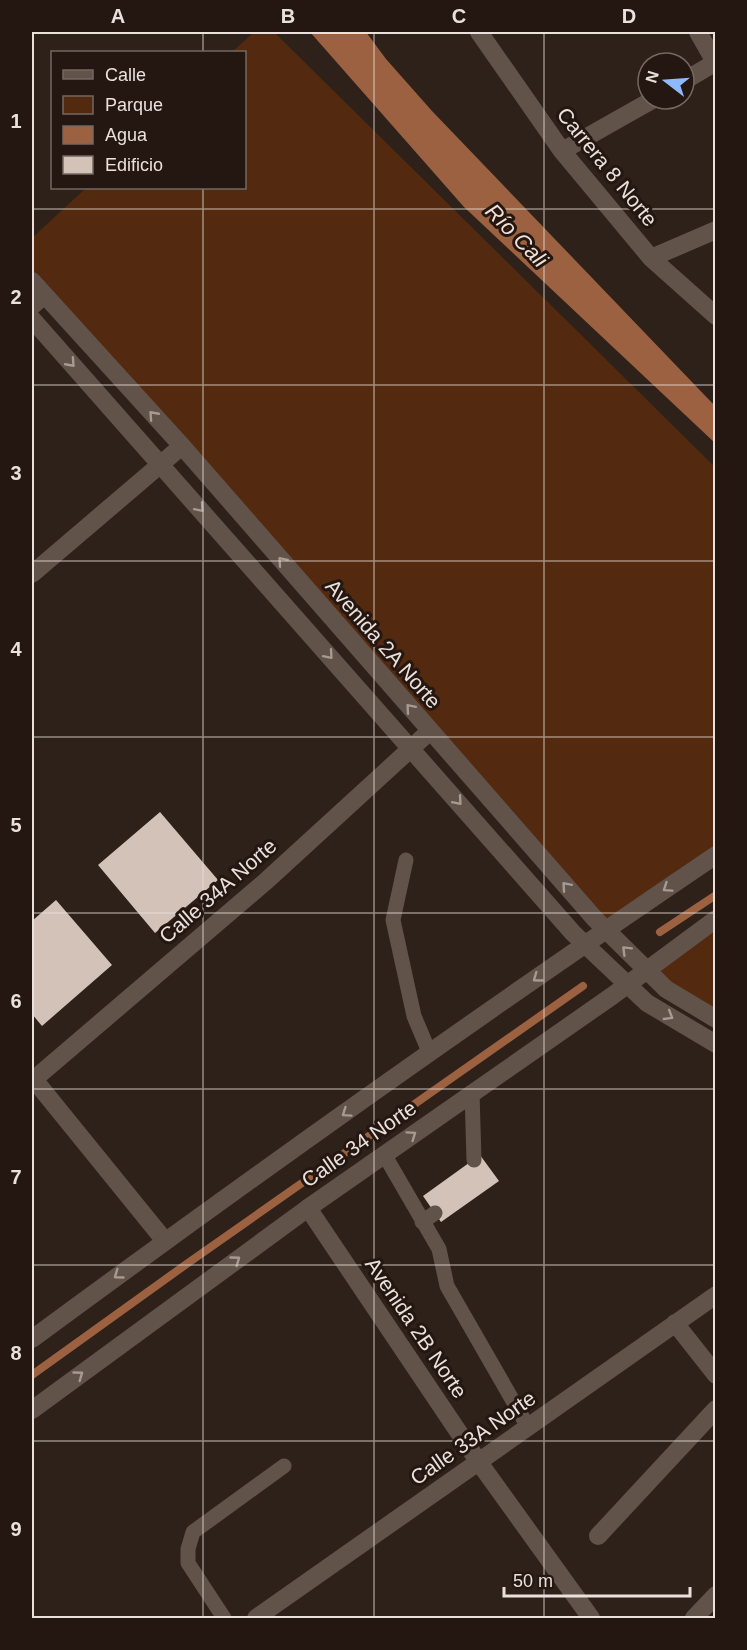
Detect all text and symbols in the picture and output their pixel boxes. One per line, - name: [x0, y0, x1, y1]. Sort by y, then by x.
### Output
- text: A: [111, 5, 125, 27]
- text: B: [281, 5, 295, 27]
- text: C: [452, 5, 466, 27]
- text: D: [622, 5, 636, 27]
- legend: [51, 51, 246, 189]
- north arrow: [636, 51, 696, 111]
- text: Calle: [105, 65, 146, 85]
- text: N: [642, 69, 662, 85]
- text: Parque: [105, 95, 163, 115]
- street label: Carrera 8 Norte: [553, 103, 662, 231]
- text: 1: [10, 110, 22, 132]
- text: Agua: [105, 125, 148, 145]
- text: Edificio: [105, 155, 163, 175]
- water label: Río Cali: [480, 199, 554, 273]
- text: 2: [10, 286, 22, 308]
- one-way arrow: [64, 356, 75, 367]
- one-way arrow: [149, 411, 160, 422]
- text: 3: [10, 462, 22, 484]
- one-way arrow: [193, 501, 204, 512]
- one-way arrow: [278, 557, 289, 568]
- street label: Avenida 2A Norte: [321, 575, 446, 713]
- text: 4: [10, 638, 22, 660]
- one-way arrow: [322, 648, 333, 658]
- one-way arrow: [406, 704, 417, 715]
- one-way arrow: [451, 794, 462, 805]
- text: 5: [10, 814, 22, 836]
- street label: Calle 34A Norte: [155, 834, 281, 948]
- one-way arrow: [663, 880, 673, 892]
- one-way arrow: [562, 883, 573, 893]
- one-way arrow: [623, 946, 634, 957]
- one-way arrow: [532, 970, 543, 981]
- text: 6: [10, 990, 22, 1012]
- one-way arrow: [663, 1009, 673, 1021]
- street label: Calle 34 Norte: [297, 1096, 420, 1192]
- one-way arrow: [342, 1106, 353, 1117]
- one-way arrow: [405, 1131, 416, 1142]
- text: 7: [10, 1166, 22, 1188]
- street label: Avenida 2B Norte: [361, 1253, 472, 1402]
- one-way arrow: [230, 1256, 241, 1267]
- one-way arrow: [114, 1268, 125, 1279]
- text: 8: [10, 1342, 22, 1364]
- one-way arrow: [72, 1371, 83, 1382]
- street label: Calle 33A Norte: [406, 1386, 540, 1489]
- text: 9: [10, 1518, 22, 1540]
- scale bar: [504, 1560, 690, 1598]
- text: 50 m: [513, 1571, 553, 1591]

